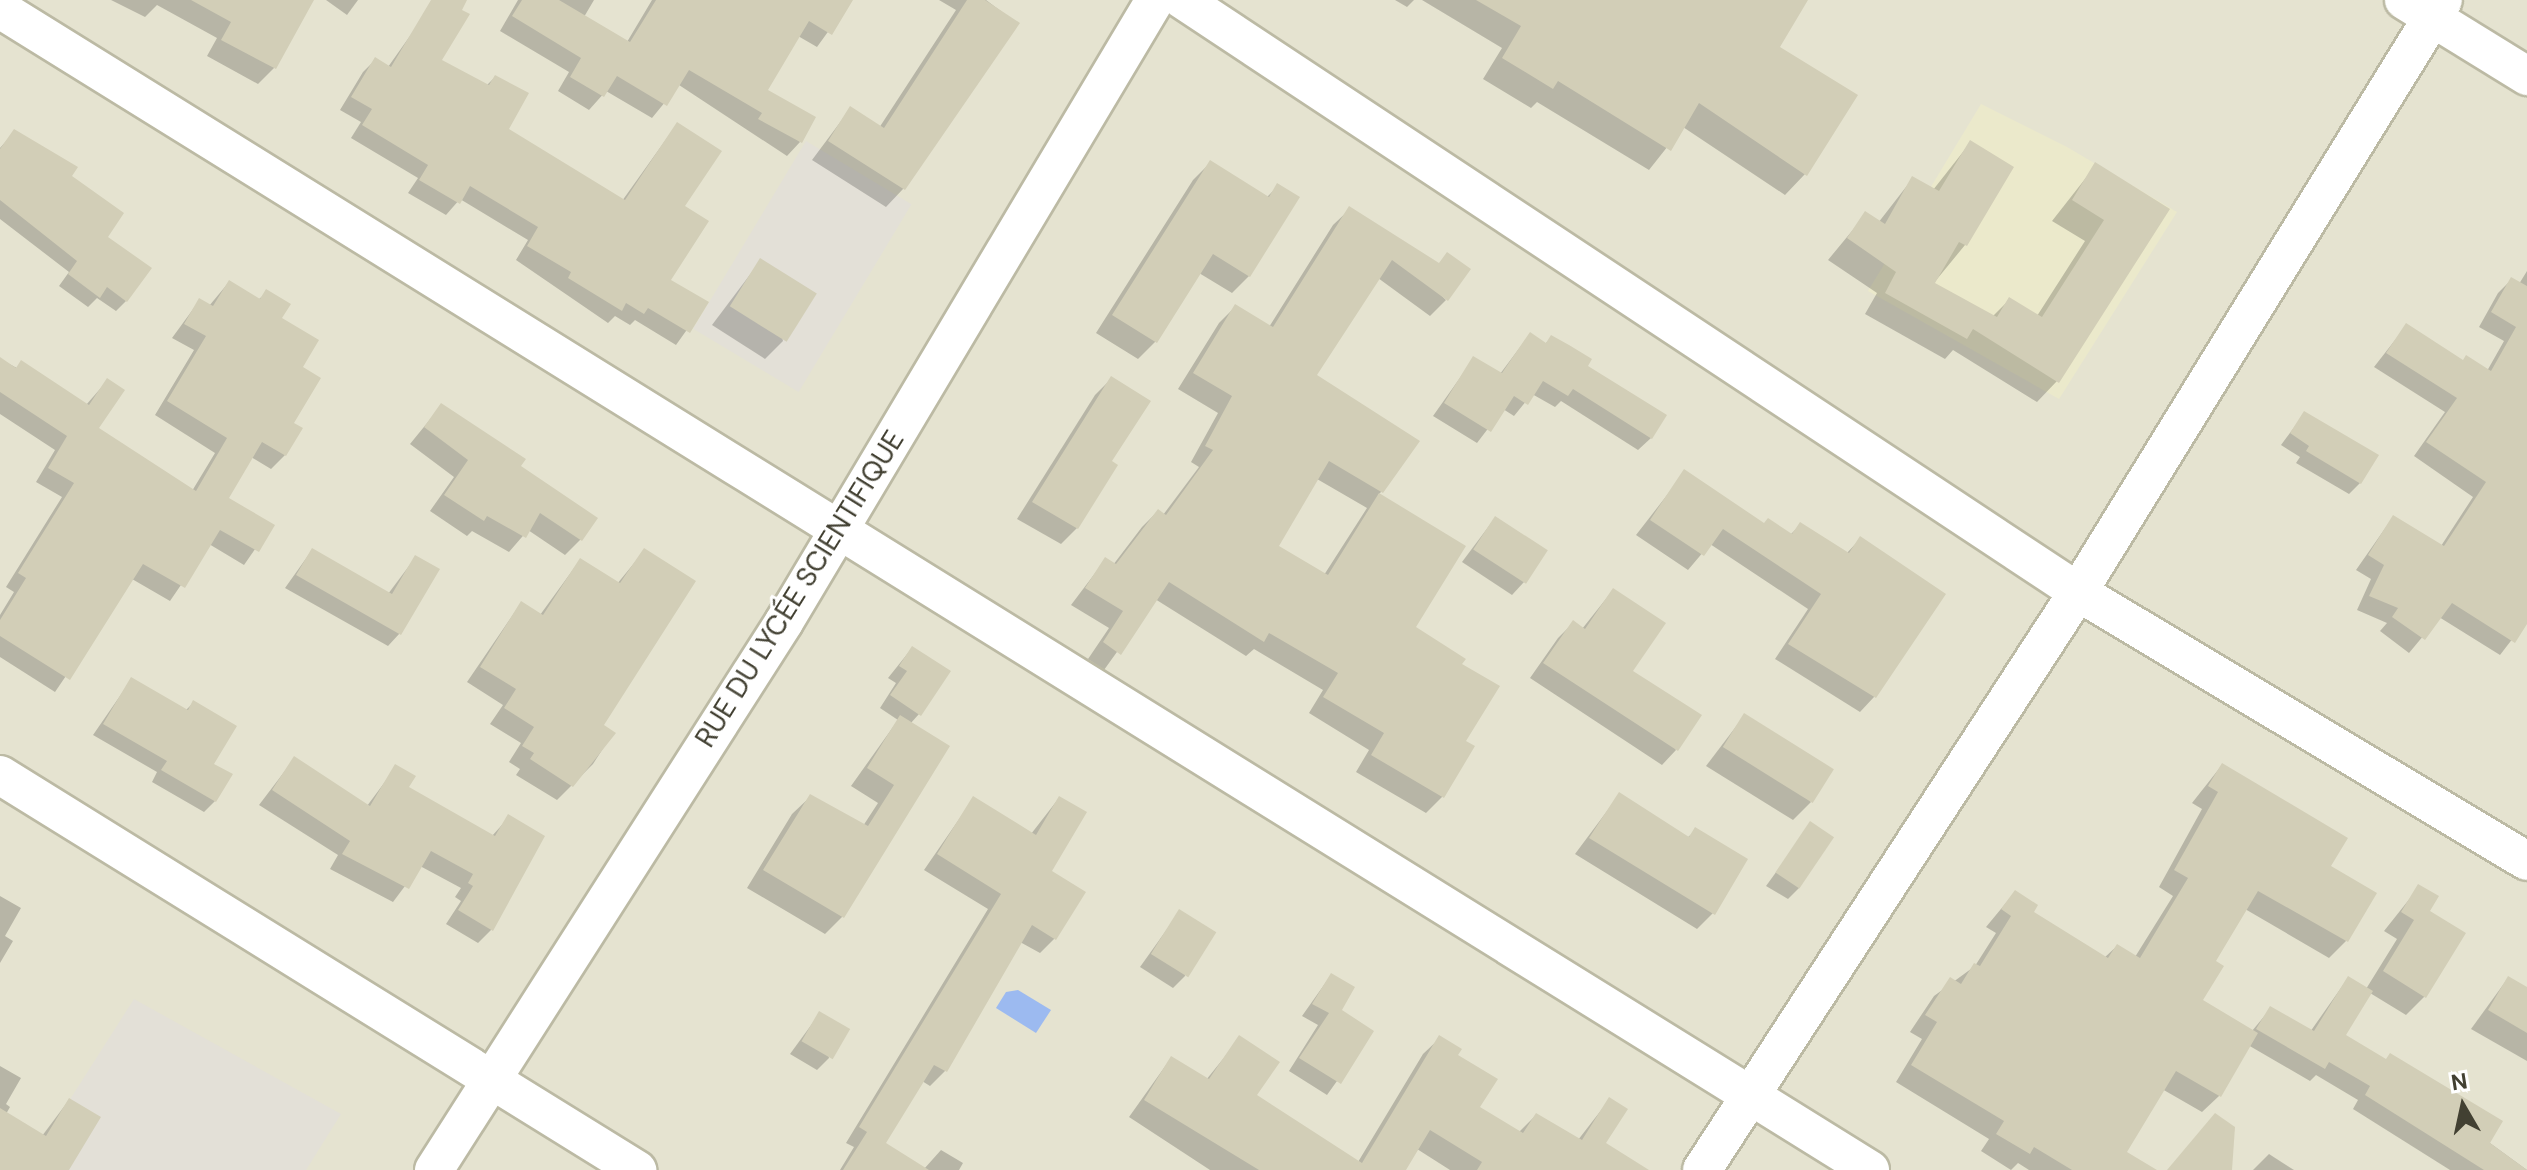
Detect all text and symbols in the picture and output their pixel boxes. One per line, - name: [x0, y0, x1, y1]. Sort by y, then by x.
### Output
- street label: RUE DU LYCÉE SCIENTIFIQUE: [689, 425, 911, 753]
- north arrow: [2423, 1066, 2503, 1146]
- text: N: [2449, 1066, 2469, 1097]

